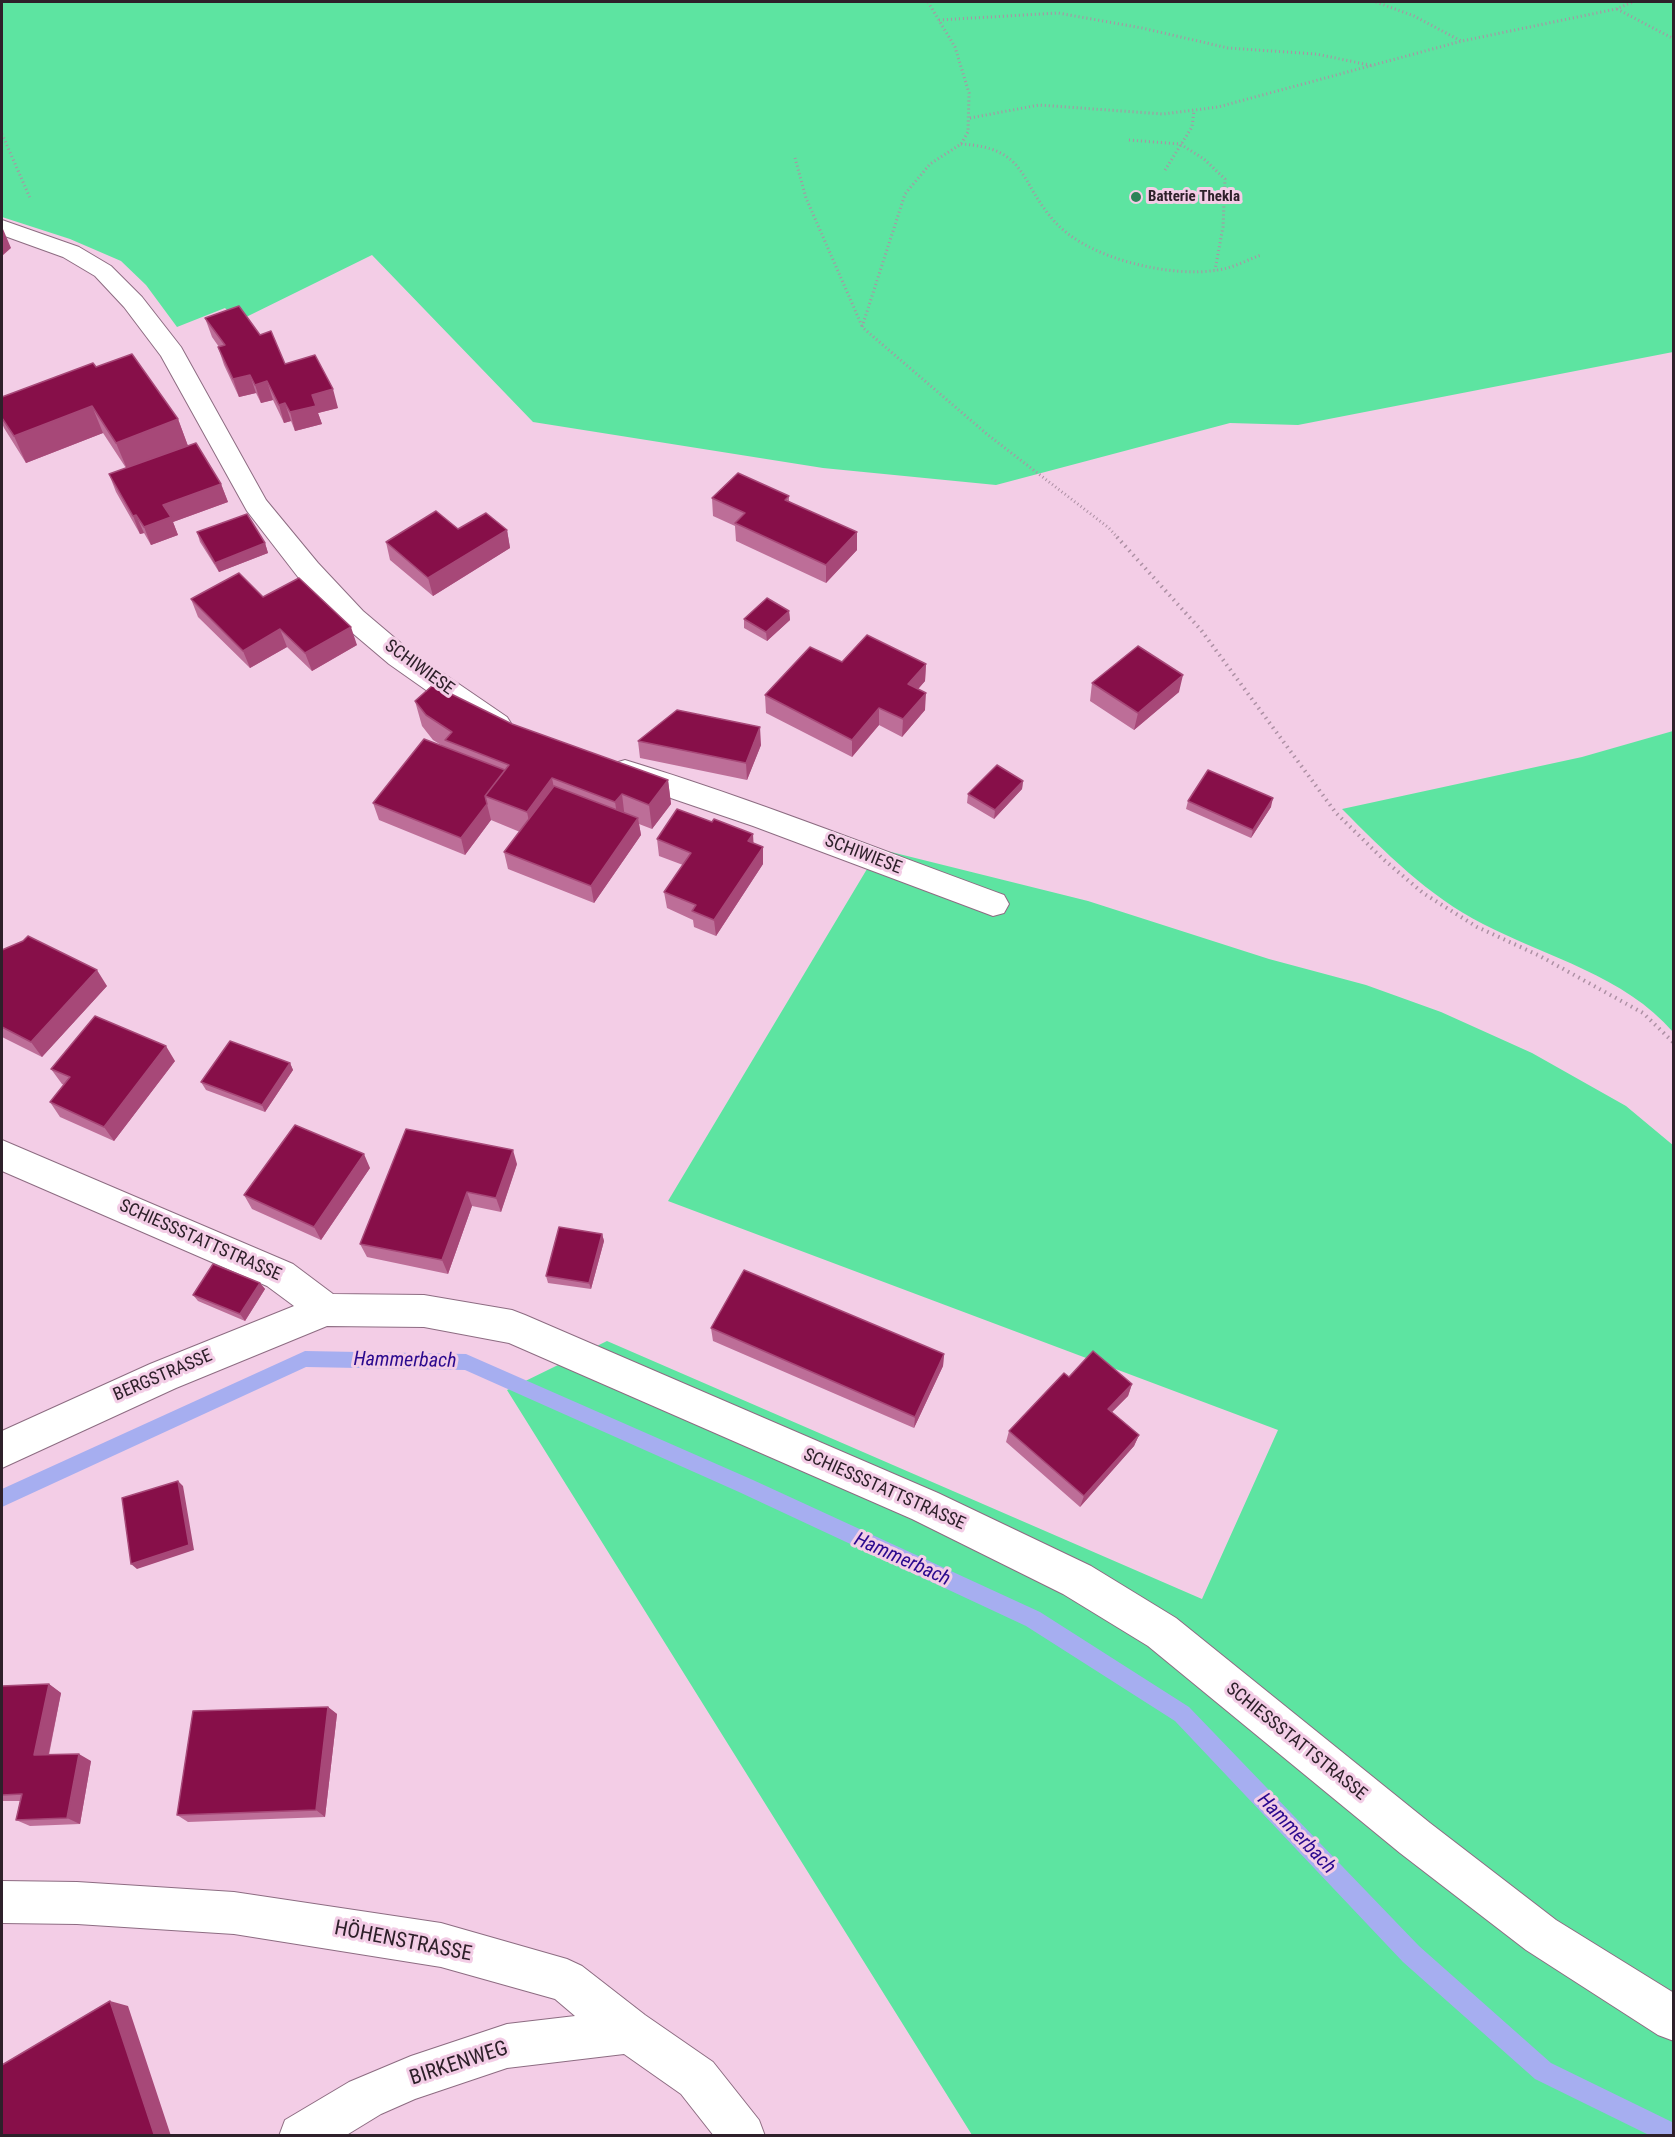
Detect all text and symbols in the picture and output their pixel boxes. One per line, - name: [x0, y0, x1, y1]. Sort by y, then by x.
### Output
- place label: Batterie Thekla: [1148, 188, 1240, 206]
- marker: Batterie Thekla: [1129, 190, 1143, 204]
- street label: SCHIWIESE: [380, 636, 458, 700]
- street label: SCHIWIESE: [821, 830, 905, 880]
- street label: SCHIESSSTATTSTRASSE: [116, 1196, 284, 1286]
- street label: BERGSTRASSE: [110, 1346, 216, 1406]
- water label: Hammerbach: [353, 1348, 457, 1374]
- street label: SCHIESSSTATTSTRASSE: [800, 1445, 968, 1535]
- water label: Hammerbach: [850, 1528, 954, 1592]
- street label: SCHIESSSTATTSTRASSE: [1221, 1679, 1371, 1805]
- water label: Hammerbach: [1252, 1789, 1340, 1879]
- street label: HÖHENSTRASSE: [332, 1916, 474, 1968]
- street label: BIRKENWEG: [407, 2036, 511, 2092]

